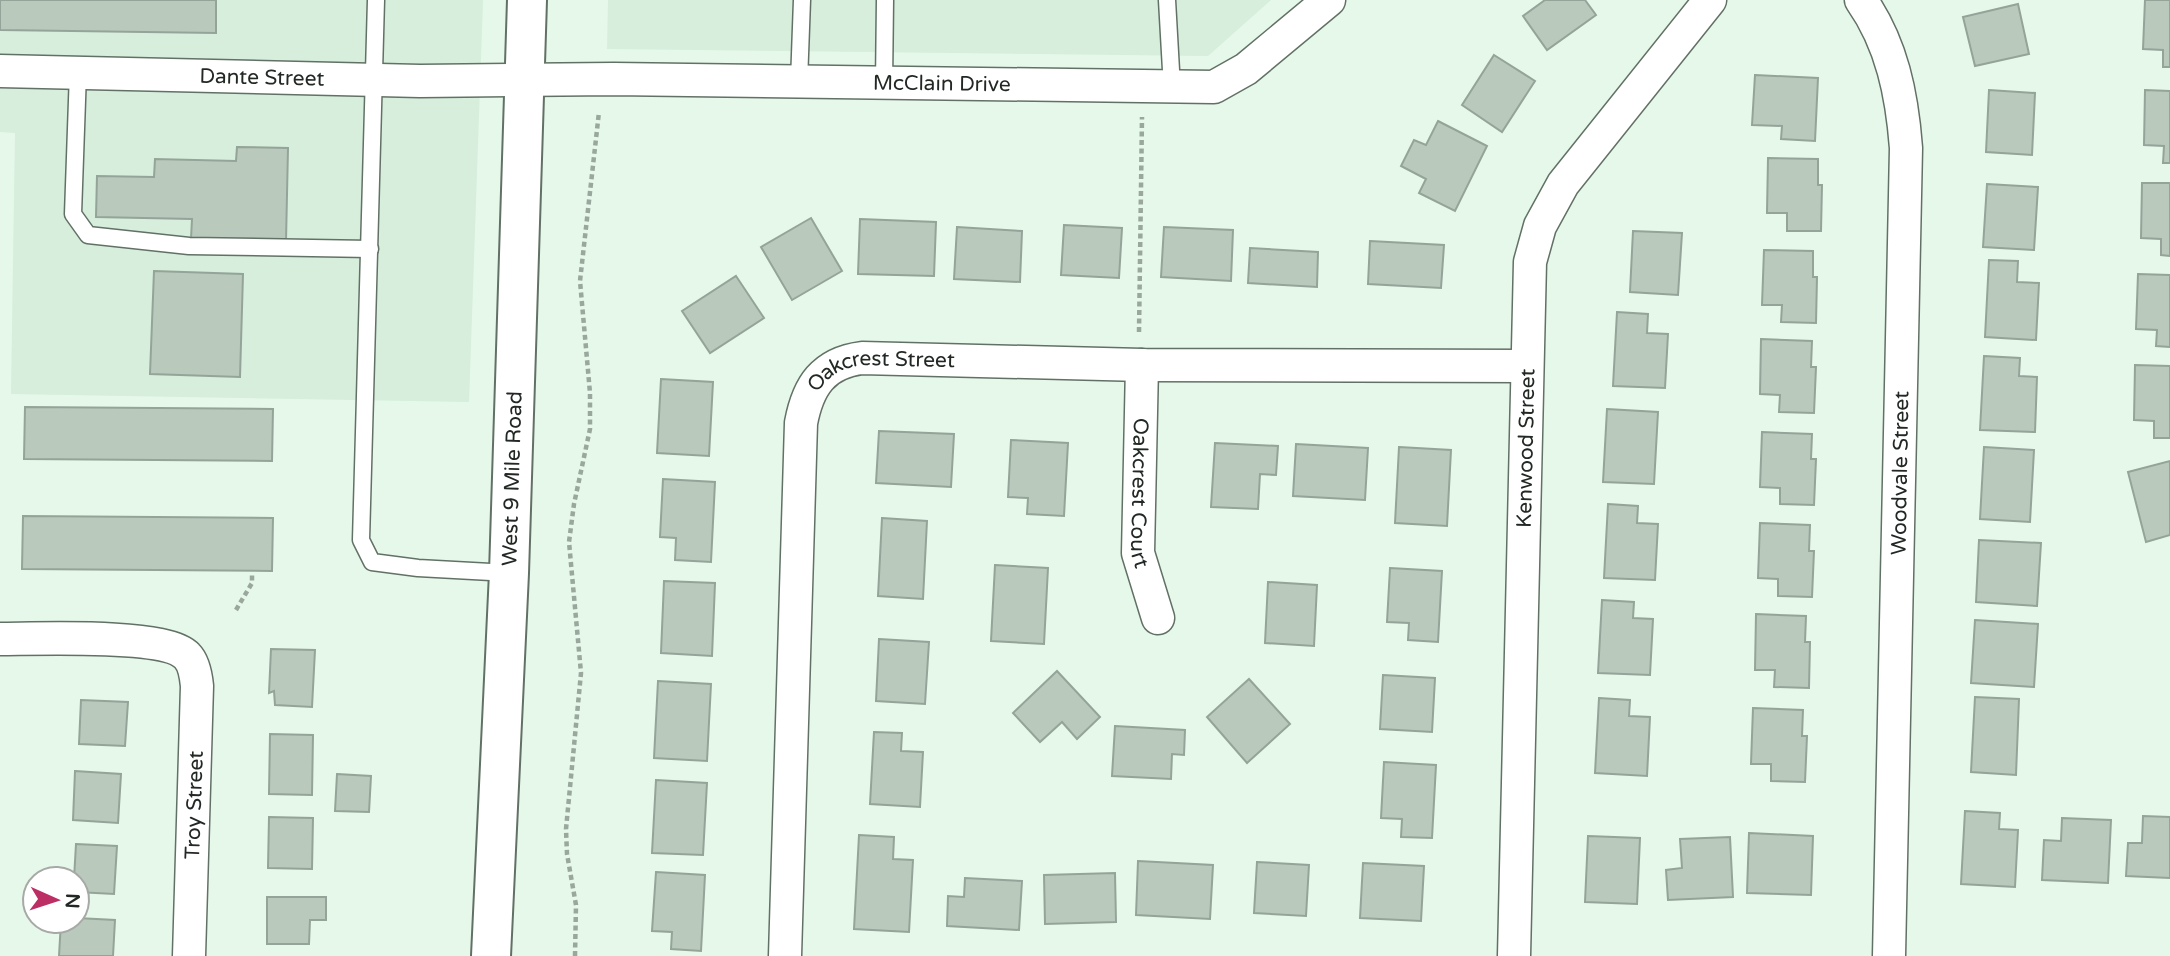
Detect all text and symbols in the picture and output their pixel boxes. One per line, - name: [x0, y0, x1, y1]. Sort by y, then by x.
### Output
- street label: Dante Street: [199, 64, 325, 92]
- street label: McClain Drive: [873, 70, 1011, 97]
- street label: Oakcrest Street: [802, 346, 955, 397]
- street label: Kenwood Street: [1512, 368, 1541, 528]
- street label: West 9 Mile Road: [497, 391, 528, 566]
- street label: Woodvale Street: [1887, 391, 1914, 555]
- street label: Oakcrest Court: [1125, 418, 1154, 571]
- street label: Troy Street: [180, 750, 209, 860]
- north arrow: [21, 865, 91, 935]
- text: N: [61, 893, 83, 909]

